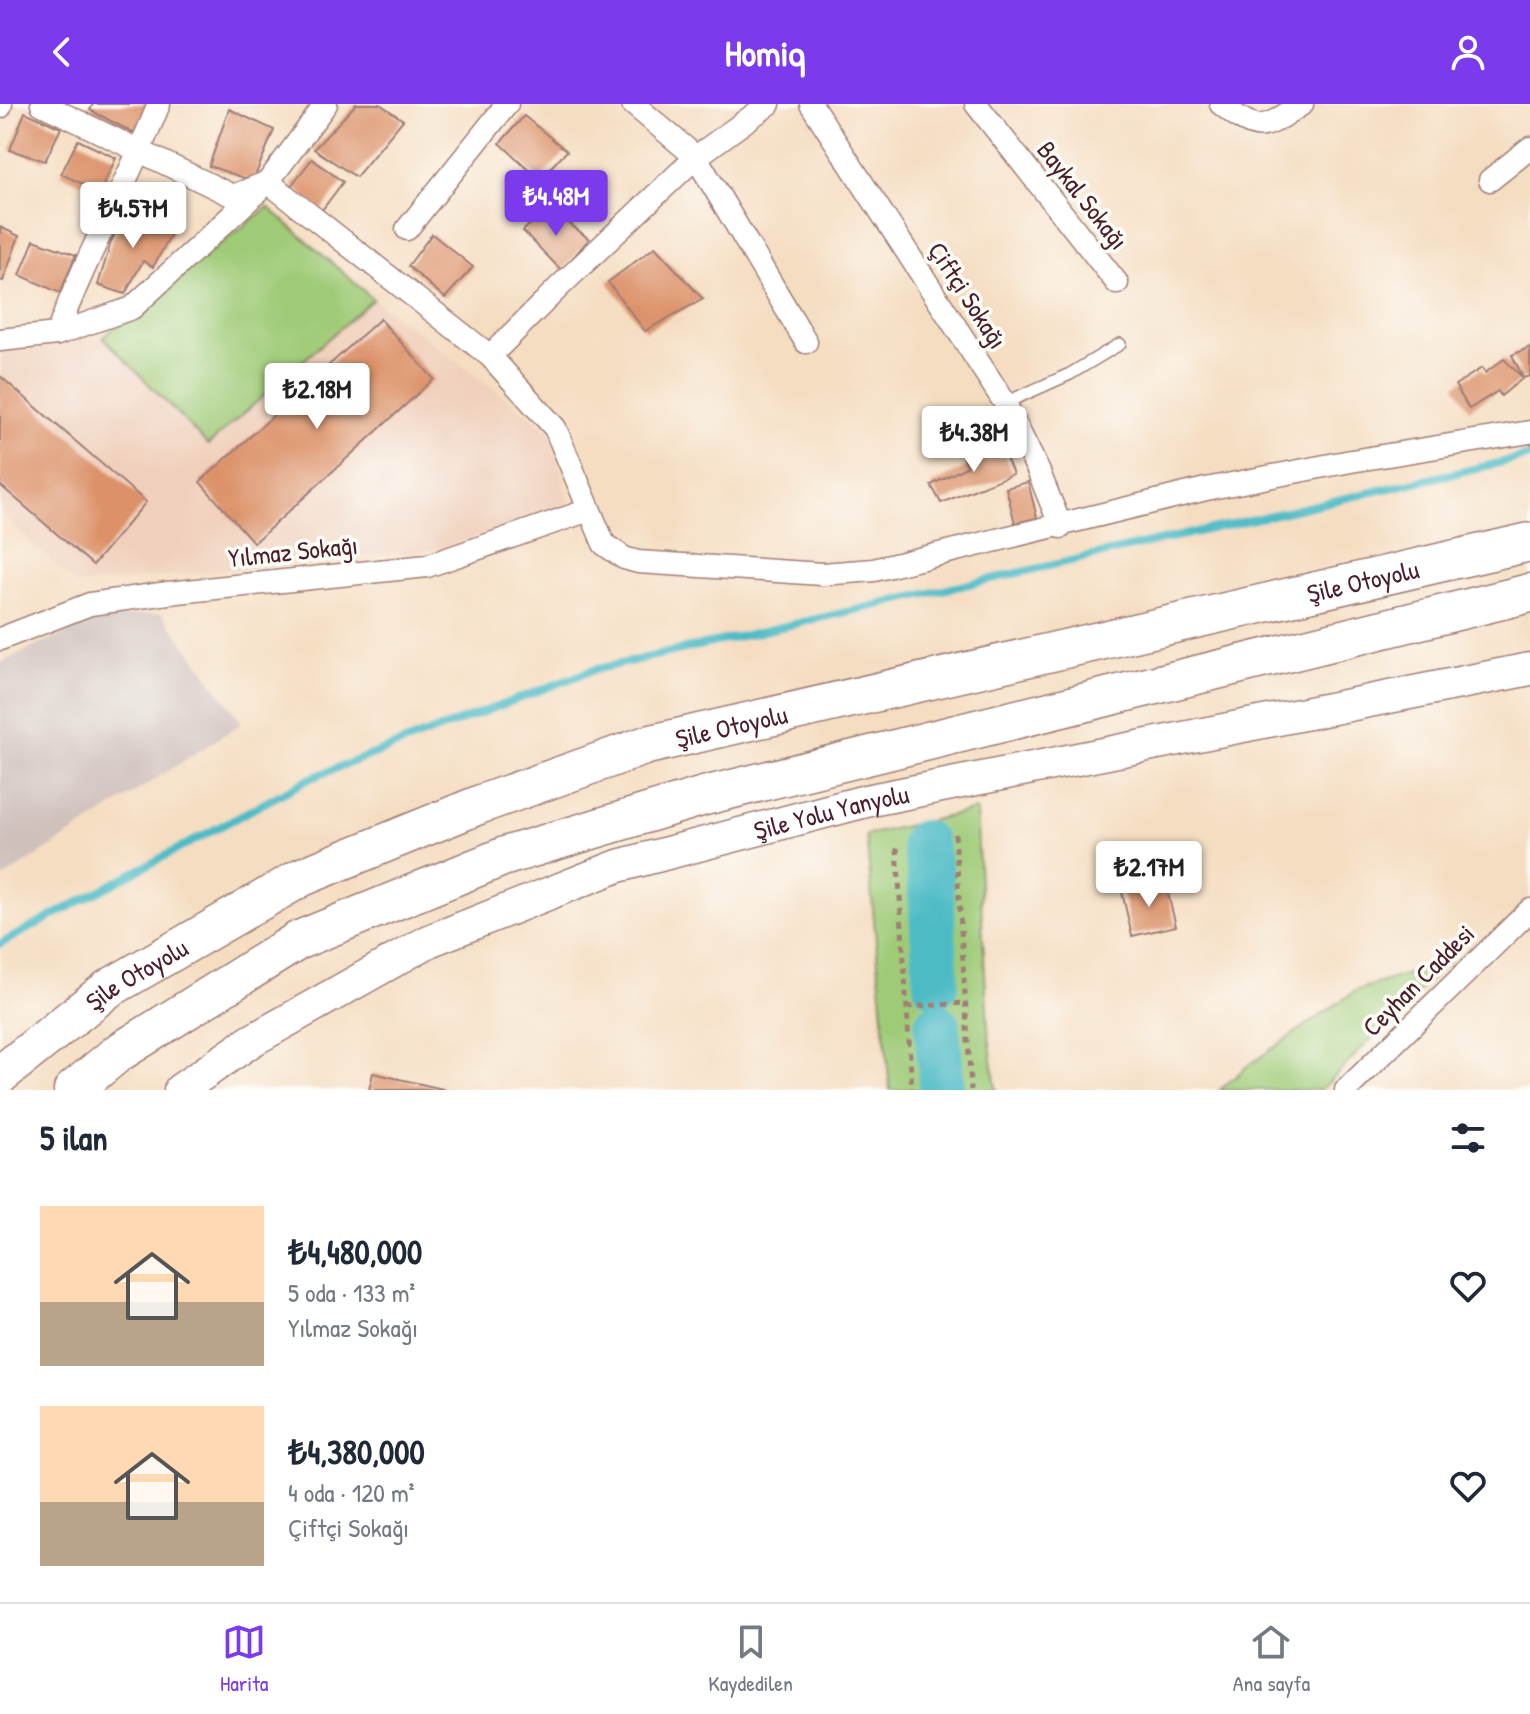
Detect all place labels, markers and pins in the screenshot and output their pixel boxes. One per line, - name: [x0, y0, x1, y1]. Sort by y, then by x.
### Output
- pin: ₺4.48M: [491, 170, 621, 238]
- pin: ₺4.57M: [68, 182, 198, 250]
- pin: ₺2.18M: [252, 363, 382, 431]
- pin: ₺4.38M: [909, 406, 1039, 474]
- pin: ₺2.17M: [1084, 841, 1214, 909]

